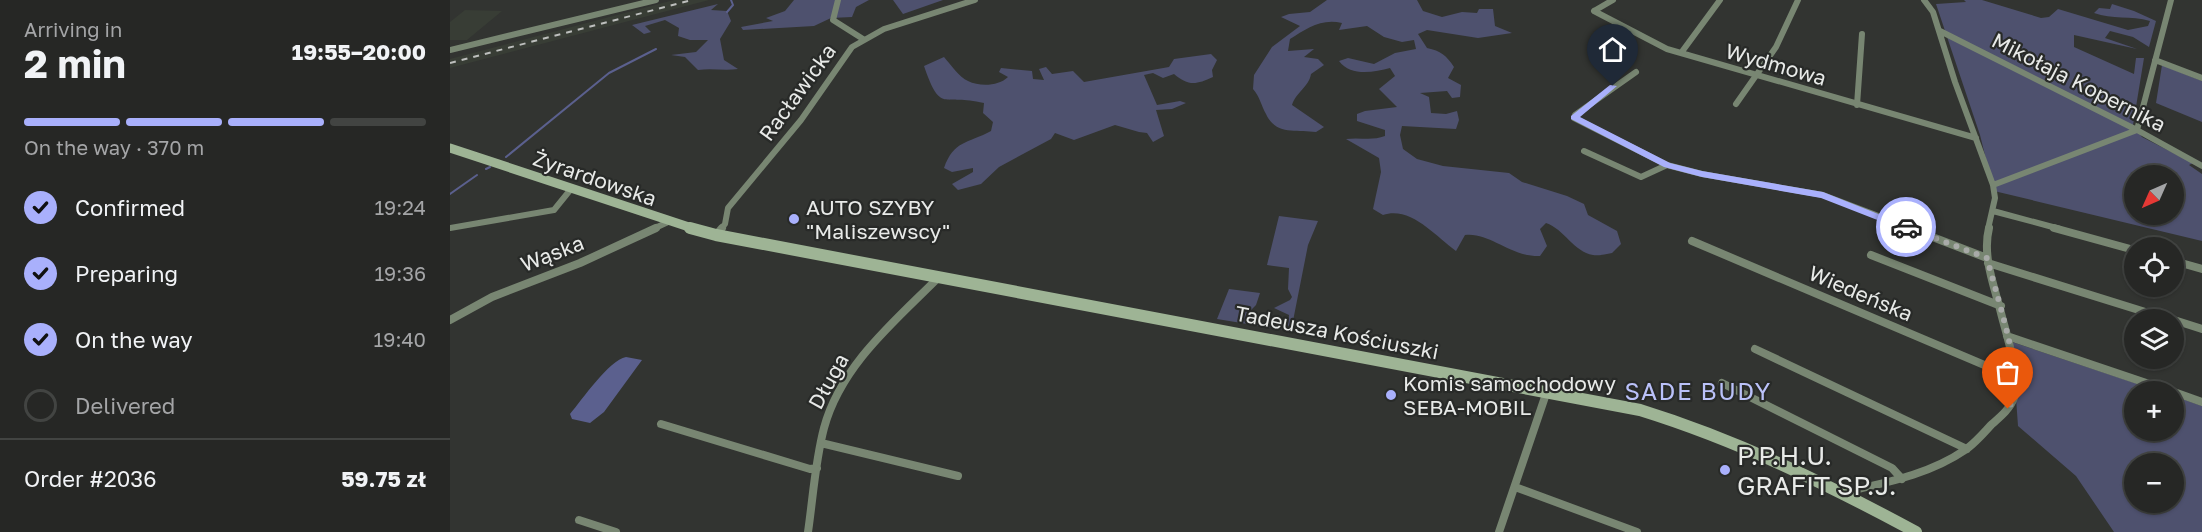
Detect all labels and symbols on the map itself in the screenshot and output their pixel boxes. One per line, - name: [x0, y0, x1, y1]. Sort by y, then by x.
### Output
- pin: [1587, 24, 1638, 86]
- street label: Mikołaja Kopernika: [1988, 27, 2170, 137]
- street label: Wydmowa: [1722, 37, 1830, 91]
- street label: Racławicka: [753, 38, 841, 146]
- street label: Żyrardowska: [530, 145, 660, 211]
- north arrow: [2124, 165, 2184, 225]
- place label: AUTO SZYBY "Maliszewscy": [806, 194, 950, 244]
- courier: [1876, 197, 1936, 257]
- marker: AUTO SZYBY "Maliszewscy": [787, 212, 801, 226]
- street label: Wąska: [517, 229, 587, 277]
- street label: Wiedeńska: [1805, 259, 1917, 327]
- street label: Tadeusza Kościuszki: [1233, 300, 1441, 364]
- pin: [1982, 347, 2033, 409]
- street label: Długa: [802, 349, 854, 413]
- place label: Komis samochodowy SEBA-MOBIL: [1403, 370, 1616, 420]
- district label: SADE BUDY: [1624, 376, 1772, 405]
- marker: Komis samochodowy SEBA-MOBIL: [1384, 388, 1398, 402]
- place label: P.P.H.U. GRAFIT SP.J.: [1737, 440, 1896, 501]
- marker: P.P.H.U. GRAFIT SP.J.: [1718, 463, 1732, 477]

